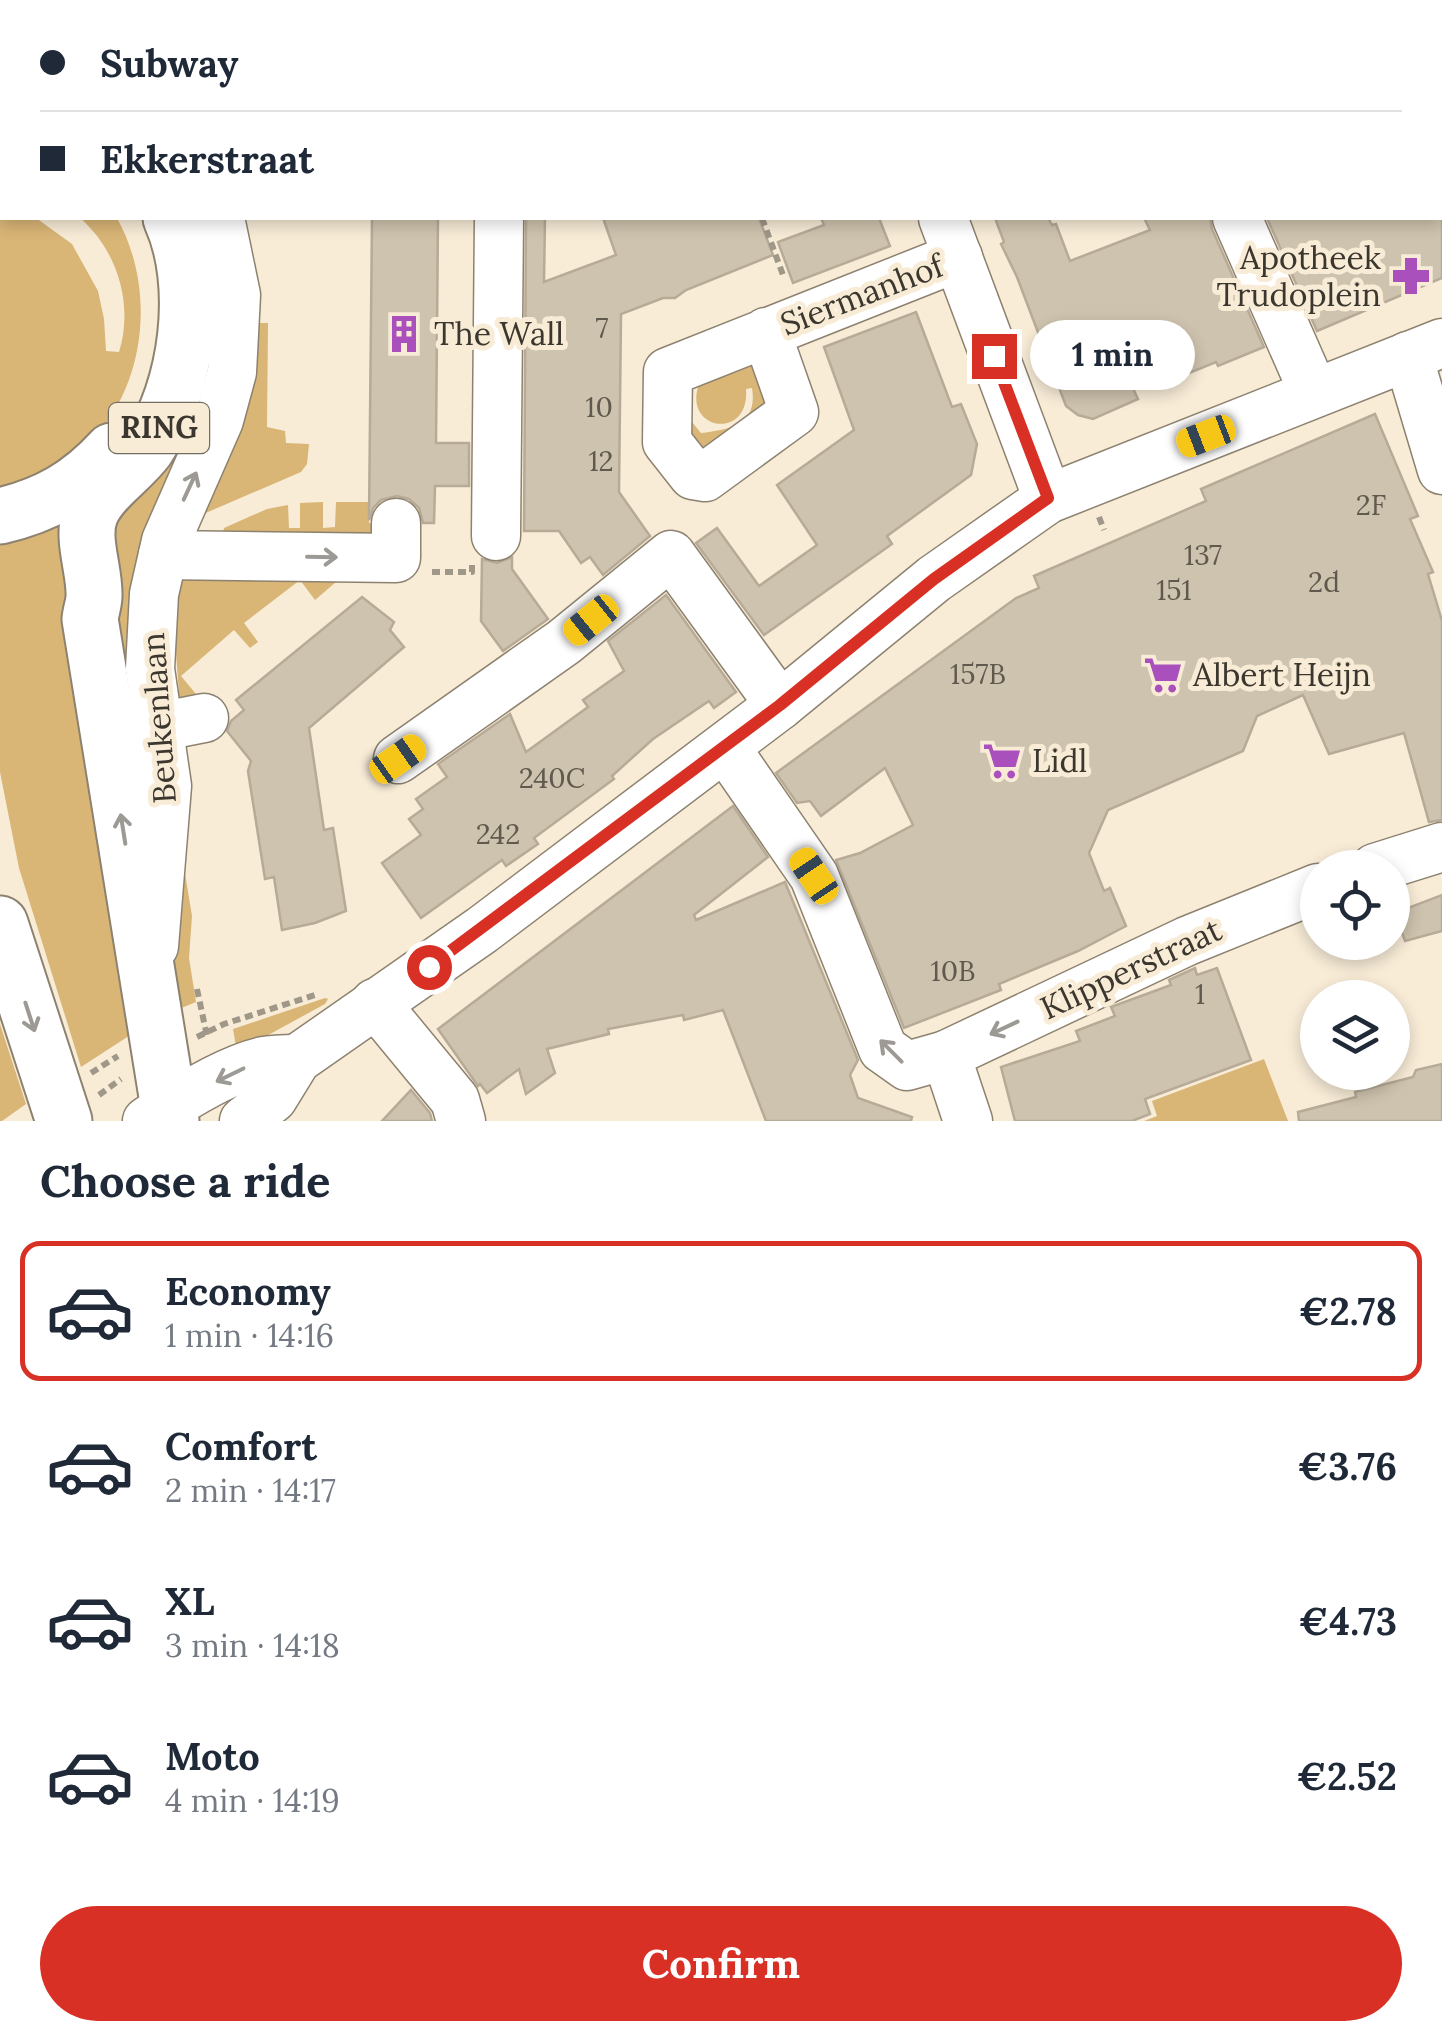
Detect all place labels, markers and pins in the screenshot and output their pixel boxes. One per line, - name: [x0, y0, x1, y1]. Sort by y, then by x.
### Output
- place label: Apotheek Trudoplein: [1217, 237, 1381, 315]
- pharmacy icon: Apotheek Trudoplein: [1390, 255, 1432, 297]
- building icon: The Wall: [383, 313, 425, 355]
- place label: The Wall: [434, 313, 564, 354]
- supermarket icon: Albert Heijn: [1142, 654, 1184, 696]
- place label: Albert Heijn: [1192, 654, 1371, 695]
- supermarket icon: Lidl: [981, 740, 1023, 782]
- place label: Lidl: [1032, 740, 1087, 781]

